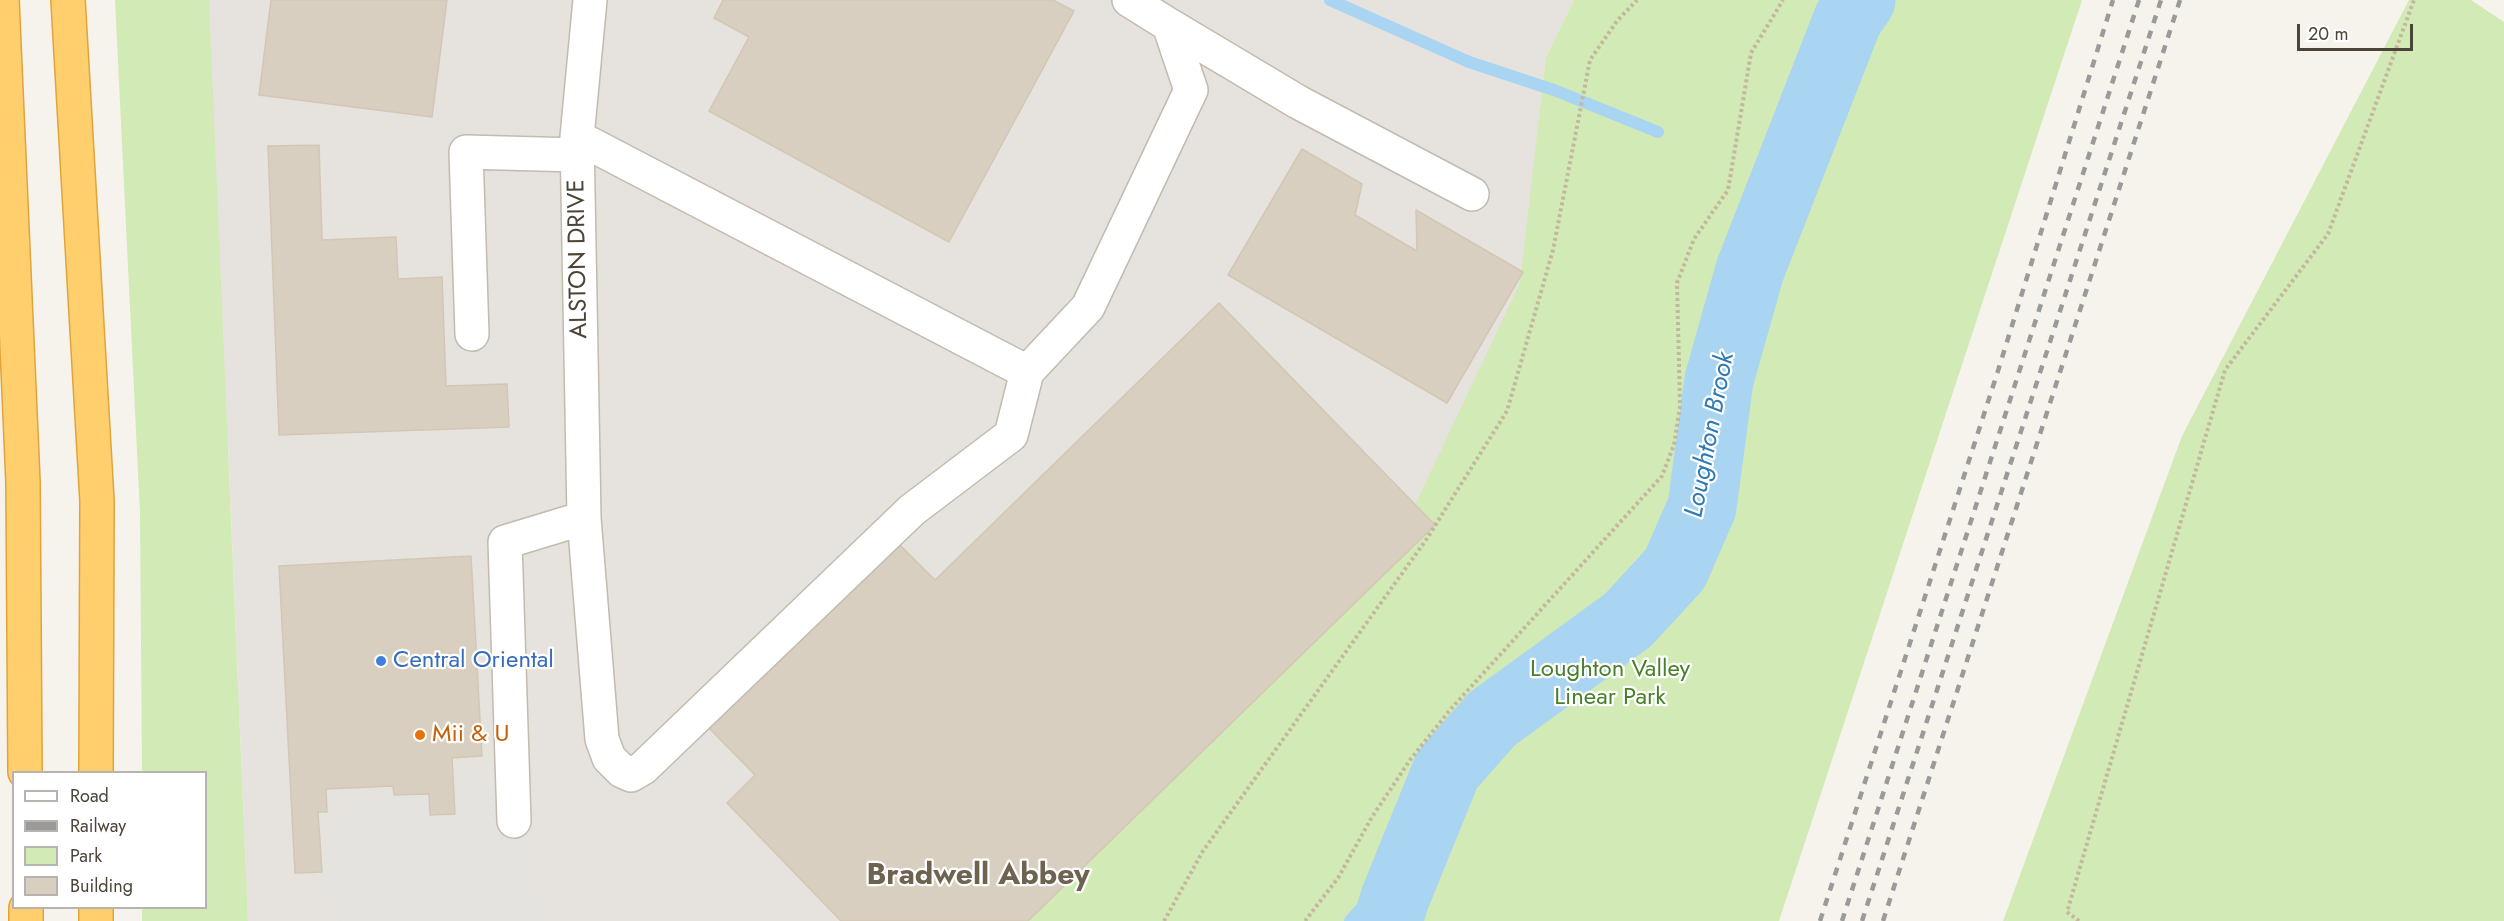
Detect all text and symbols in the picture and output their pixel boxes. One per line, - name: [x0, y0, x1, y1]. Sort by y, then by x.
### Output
- scale bar: [2300, 12, 2416, 50]
- text: 20 m: [2308, 21, 2348, 47]
- street label: ALSTON DRIVE: [563, 179, 595, 339]
- water label: Loughton Brook: [1680, 350, 1742, 520]
- place label: Central Oriental: [393, 647, 554, 675]
- marker: Central Oriental: [374, 654, 388, 668]
- park label: Loughton Valley Linear Park: [1530, 656, 1690, 712]
- place label: Mii & U: [432, 721, 510, 749]
- marker: Mii & U: [413, 728, 427, 742]
- legend: [12, 771, 207, 909]
- text: Road: [70, 783, 109, 809]
- text: Railway: [70, 813, 126, 839]
- text: Park: [70, 843, 102, 869]
- district label: Bradwell Abbey: [866, 859, 1090, 895]
- text: Building: [70, 873, 133, 899]

